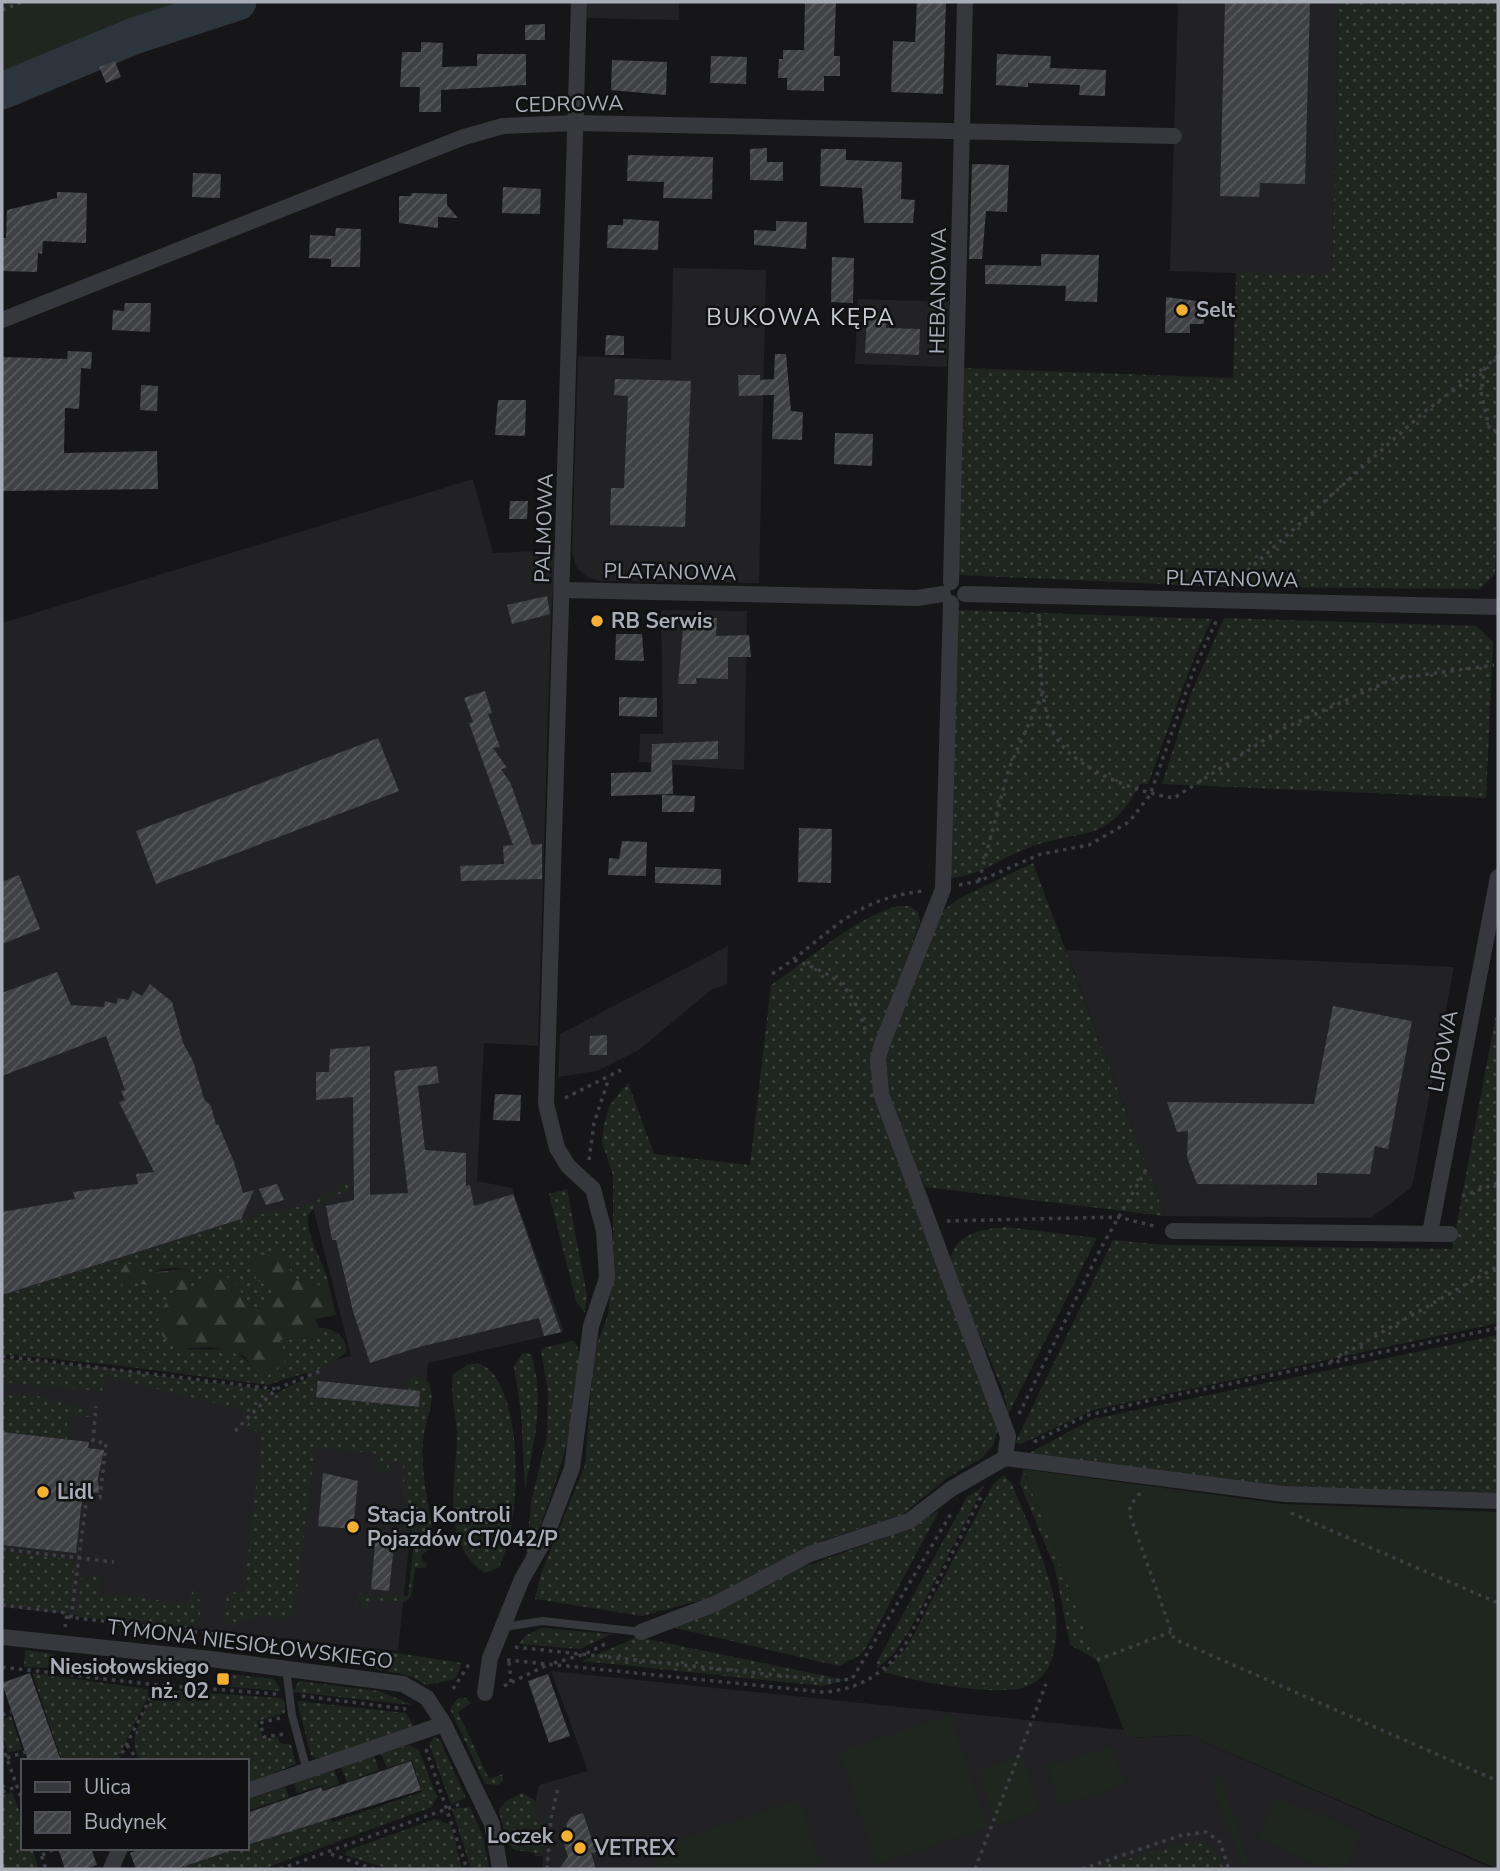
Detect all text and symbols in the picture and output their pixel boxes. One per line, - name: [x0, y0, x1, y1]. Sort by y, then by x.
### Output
- street label: CEDROWA: [514, 89, 624, 119]
- street label: HEBANOWA: [923, 228, 953, 354]
- place label: Selt: [1196, 296, 1236, 324]
- district label: BUKOWA KĘPA: [706, 302, 896, 333]
- marker: Selt: [1174, 302, 1190, 318]
- street label: PALMOWA: [528, 473, 560, 583]
- street label: PLATANOWA: [603, 557, 737, 587]
- street label: PLATANOWA: [1165, 564, 1299, 594]
- place label: RB Serwis: [611, 607, 713, 635]
- marker: RB Serwis: [589, 613, 605, 629]
- street label: LIPOWA: [1421, 1008, 1465, 1094]
- place label: Lidl: [57, 1478, 94, 1506]
- marker: Lidl: [35, 1484, 51, 1500]
- place label: Stacja Kontroli Pojazdów CT/042/P: [367, 1501, 558, 1553]
- marker: Stacja Kontroli Pojazdów CT/042/P: [345, 1519, 361, 1535]
- street label: TYMONA NIESIOŁOWSKIEGO: [106, 1613, 394, 1675]
- place label: Niesiołowskiego nż. 02: [50, 1653, 209, 1705]
- marker: Niesiołowskiego nż. 02: [215, 1671, 231, 1687]
- legend: [21, 1759, 248, 1850]
- text: Ulica: [84, 1773, 131, 1801]
- text: Budynek: [84, 1808, 167, 1836]
- place label: Loczek: [487, 1822, 554, 1850]
- marker: Loczek: [559, 1828, 575, 1844]
- place label: VETREX: [593, 1834, 676, 1862]
- marker: VETREX: [572, 1840, 588, 1856]

